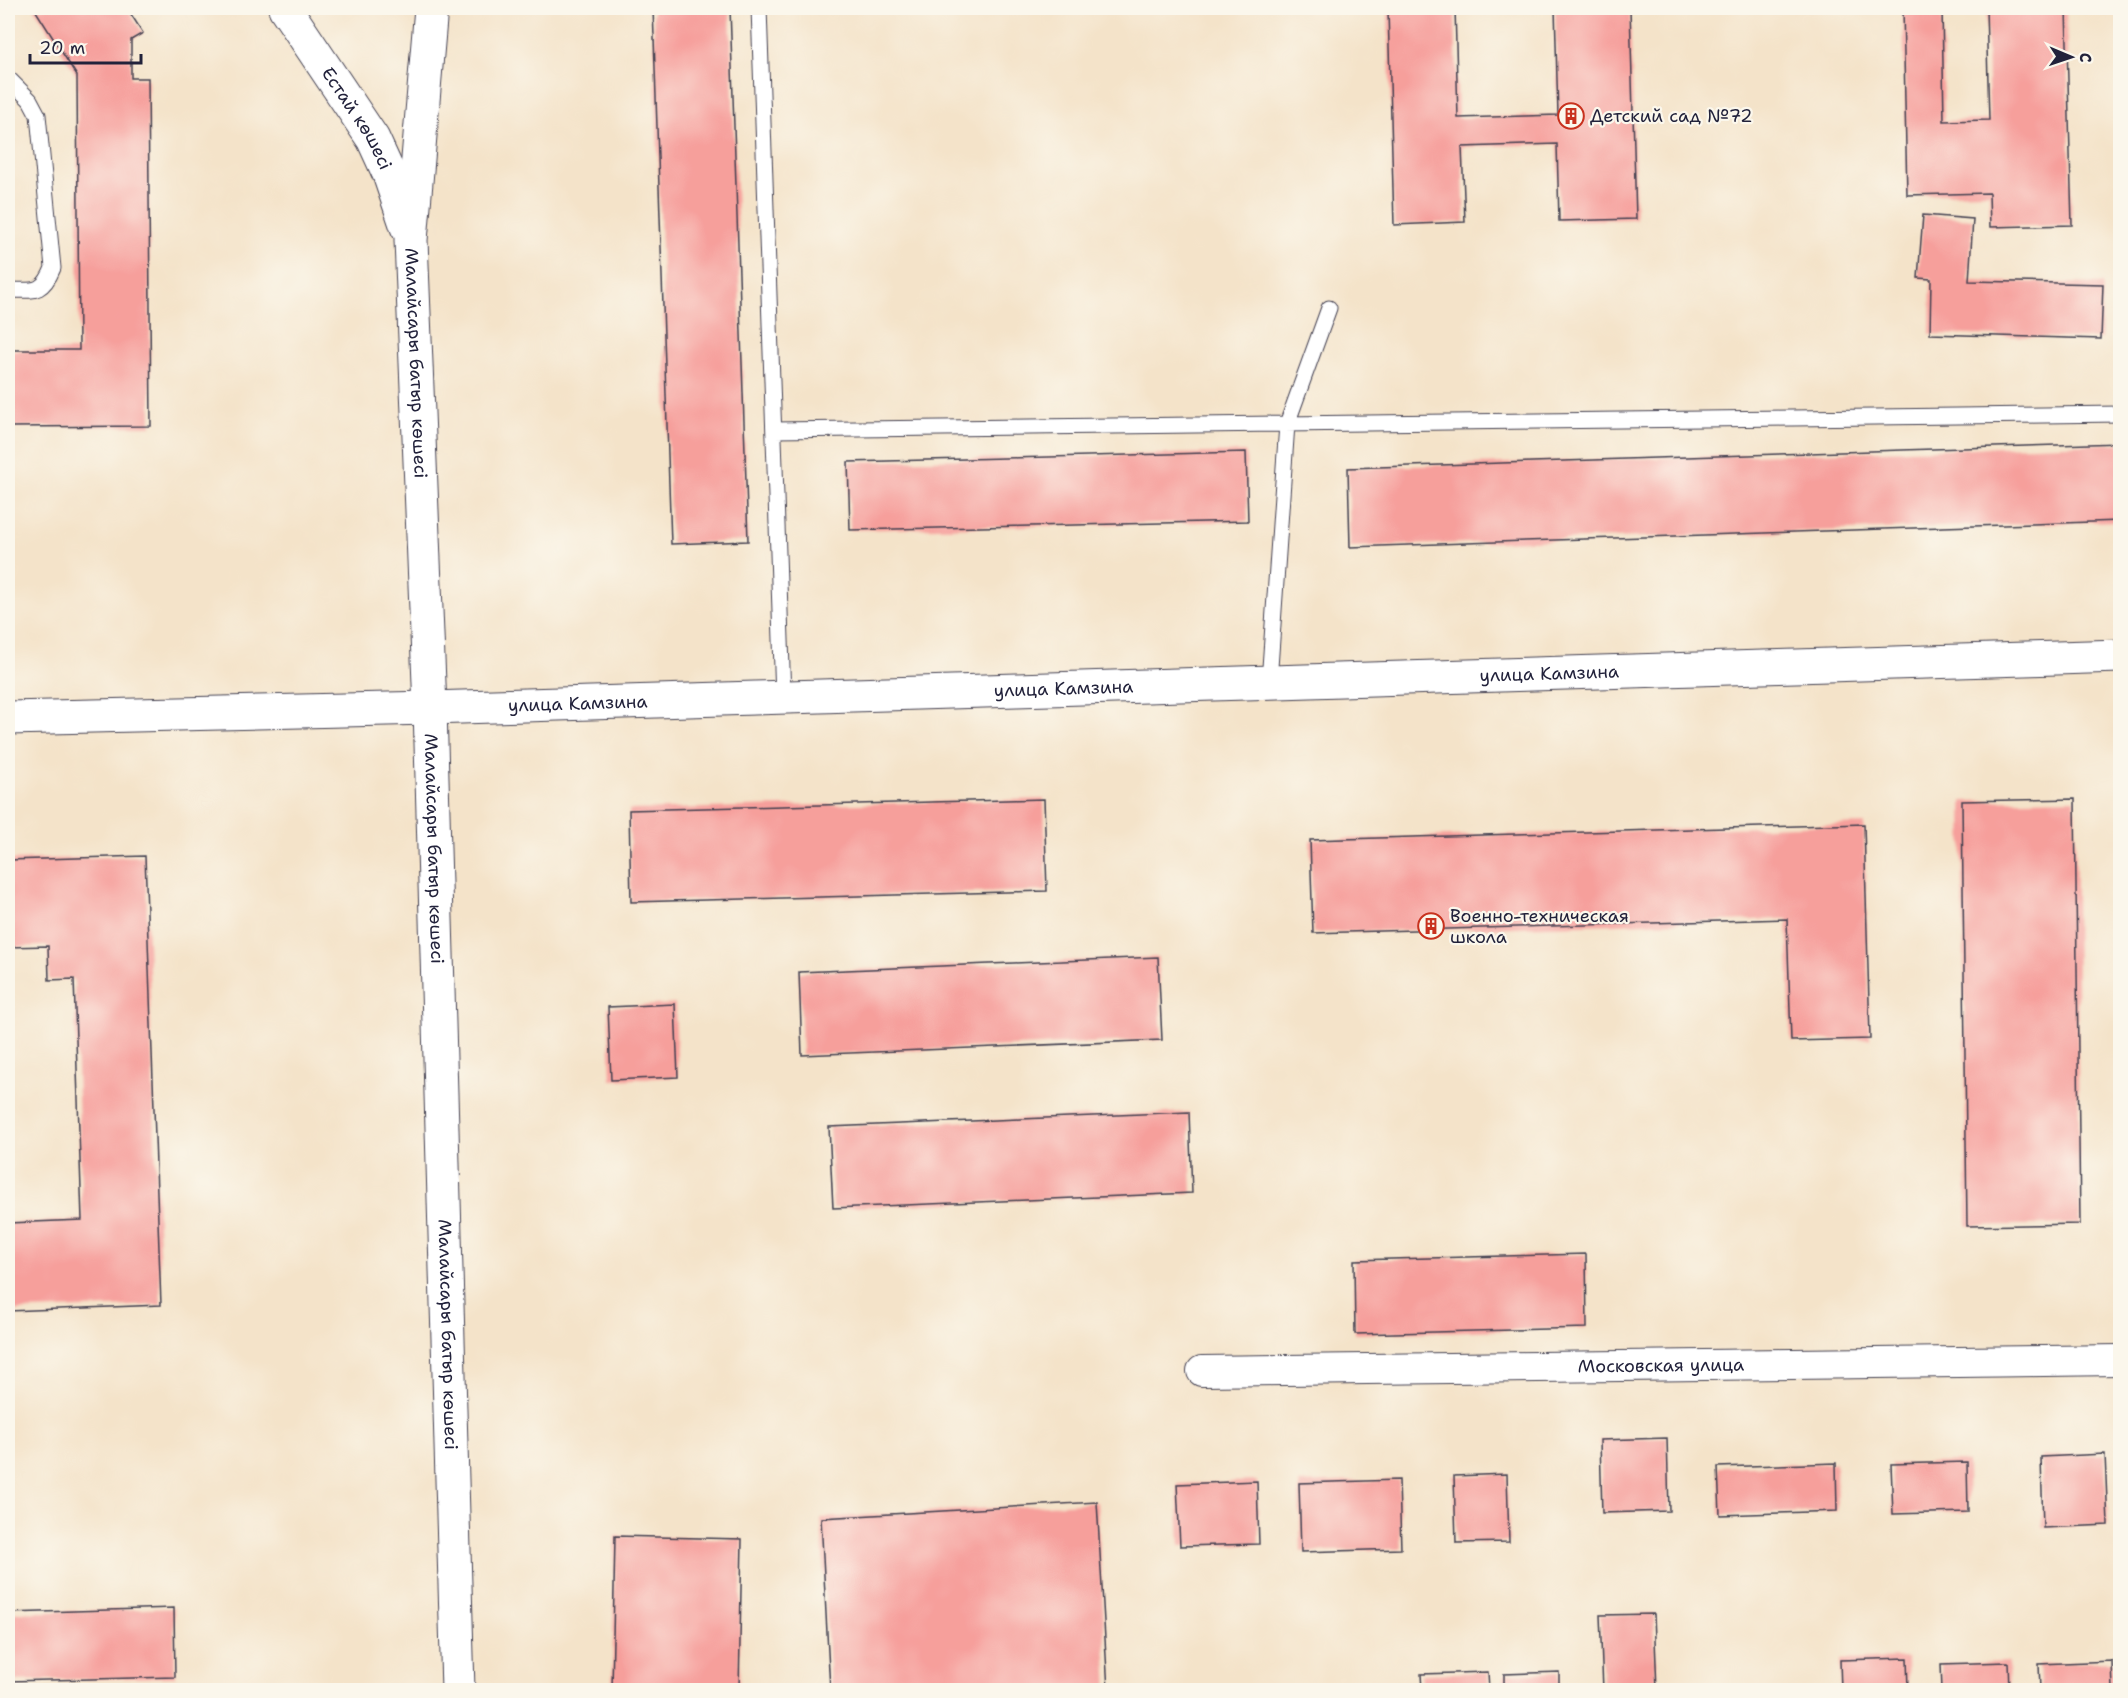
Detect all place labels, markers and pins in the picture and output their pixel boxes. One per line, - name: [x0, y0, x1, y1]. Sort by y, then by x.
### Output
- building icon: Детский сад №72: [1556, 101, 1586, 131]
- place label: Детский сад №72: [1590, 104, 1753, 128]
- place label: Военно-техническая школа: [1450, 904, 1629, 949]
- building icon: Военно-техническая школа: [1416, 911, 1446, 941]

